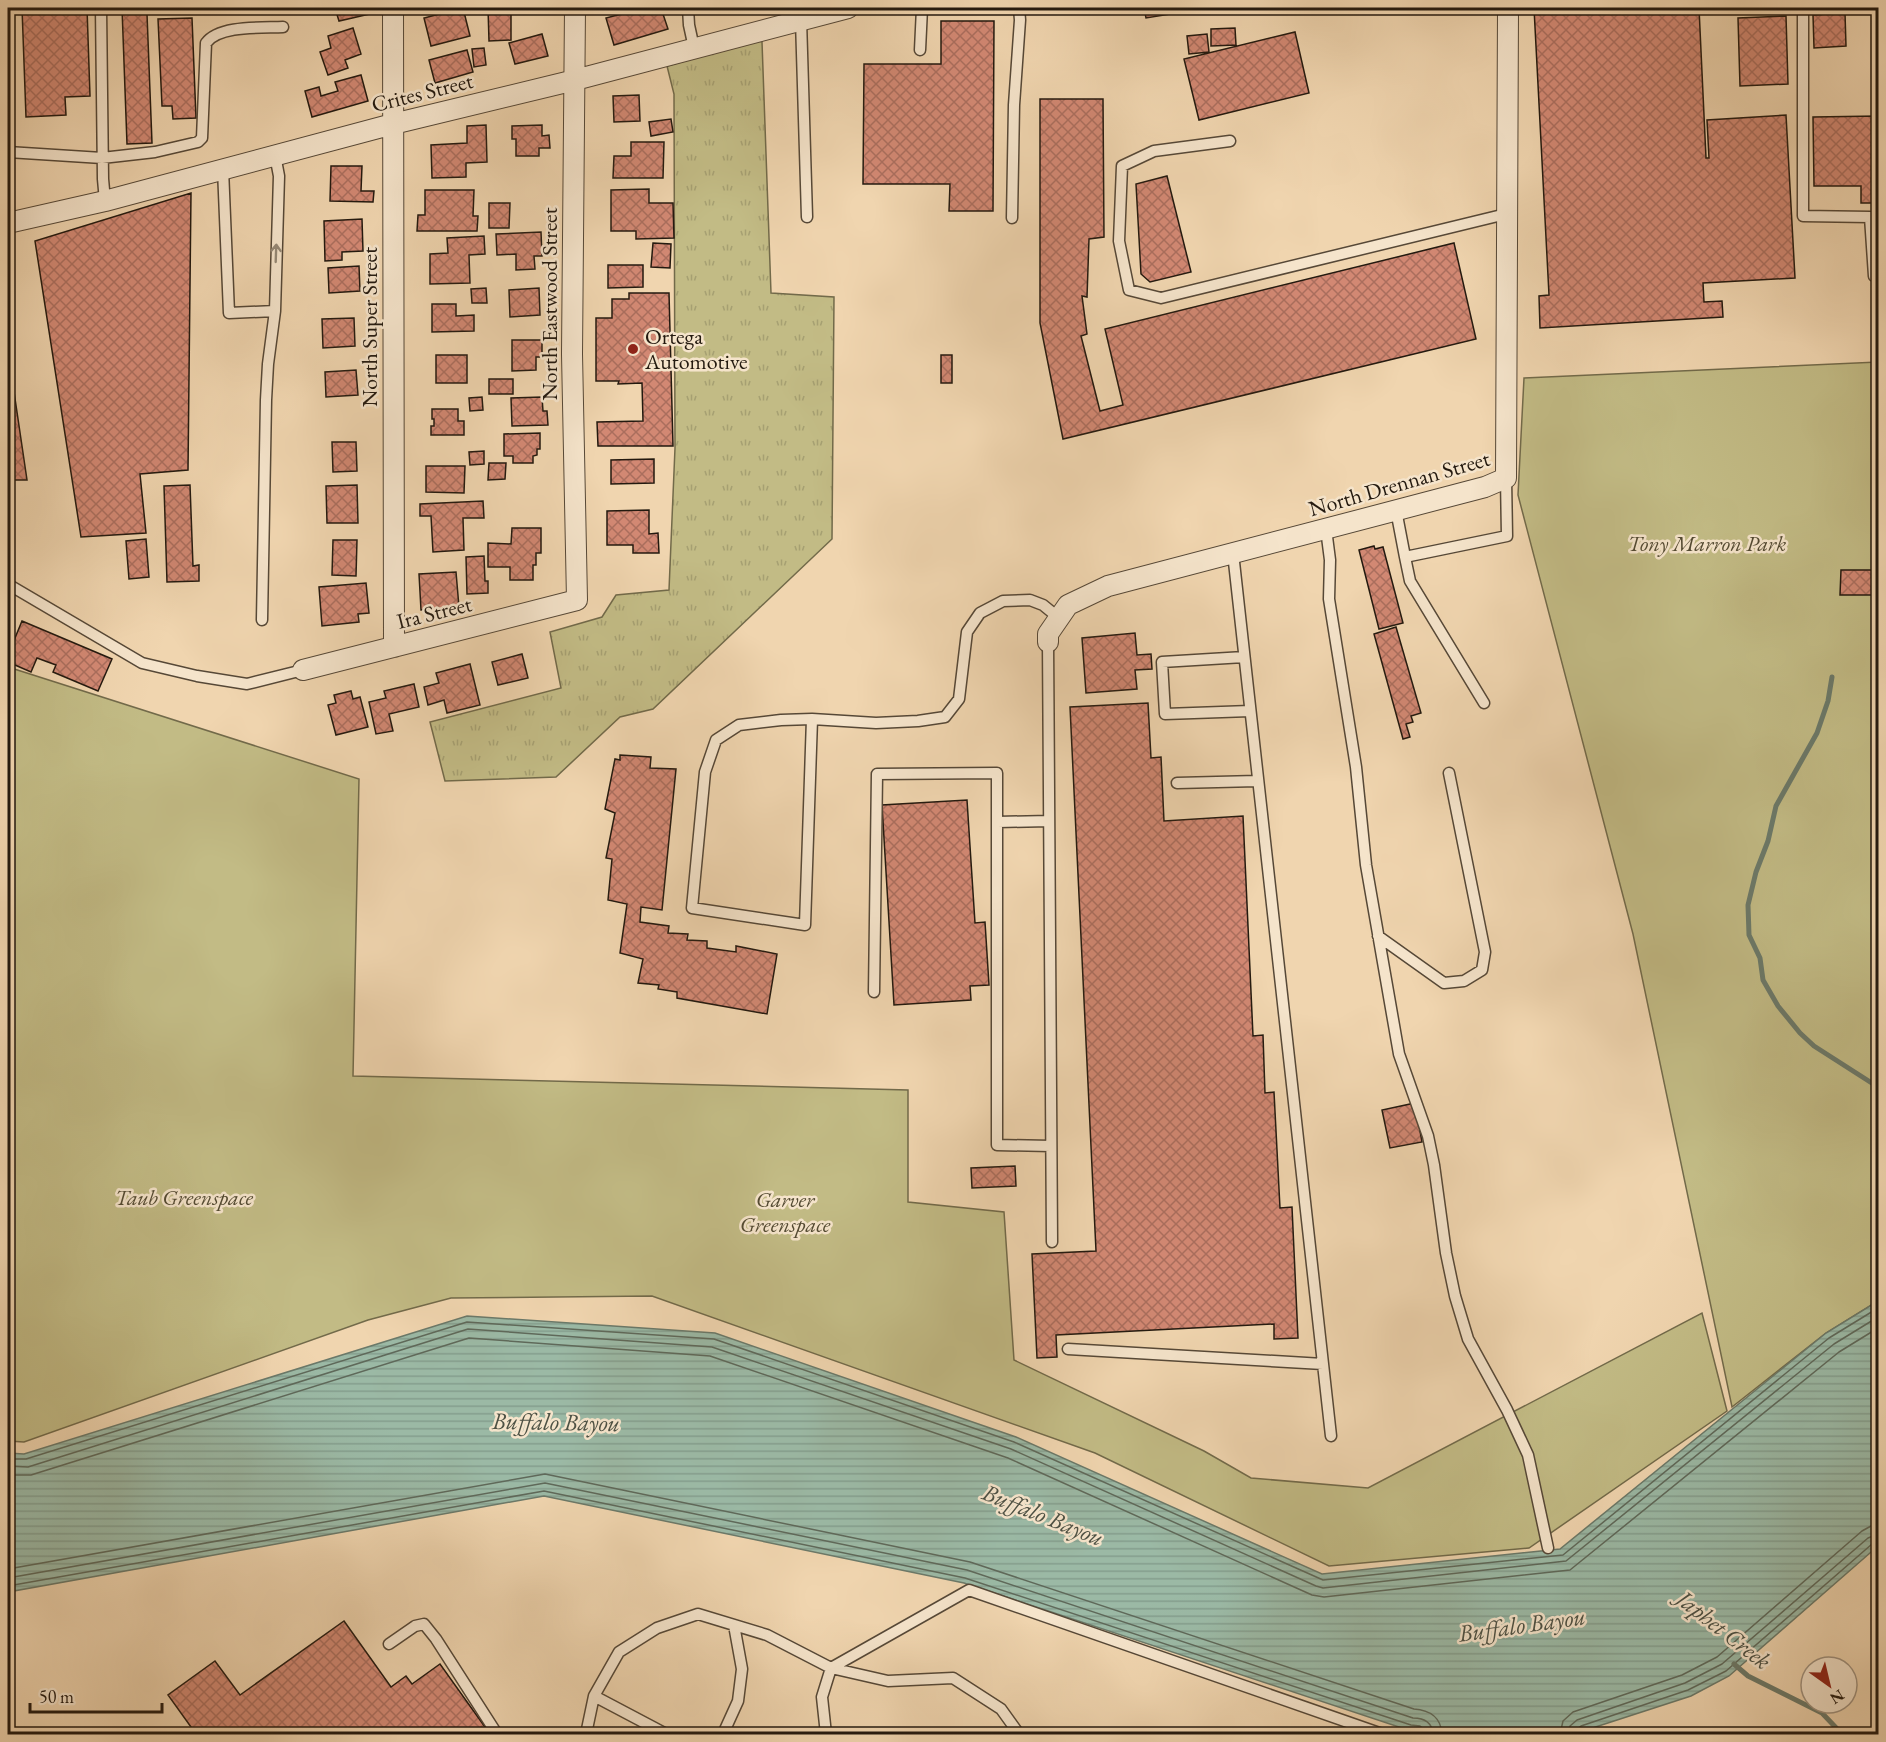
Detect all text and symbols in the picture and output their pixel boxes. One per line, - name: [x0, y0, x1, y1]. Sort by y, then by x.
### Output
- street label: Crites Street: [368, 66, 476, 119]
- street label: North Eastwood Street: [535, 207, 564, 401]
- one-way arrow: [271, 243, 282, 263]
- street label: North Super Street: [355, 247, 384, 407]
- place label: Ortega Automotive: [644, 322, 748, 376]
- marker: Ortega Automotive: [626, 342, 640, 356]
- street label: North Drennan Street: [1305, 444, 1493, 523]
- park label: Tony Marron Park: [1628, 529, 1786, 558]
- street label: Ira Street: [394, 589, 475, 636]
- park label: Taub Greenspace: [115, 1183, 253, 1212]
- park label: Garver Greenspace: [740, 1185, 831, 1239]
- water label: Buffalo Bayou: [491, 1405, 620, 1438]
- water label: Buffalo Bayou: [977, 1476, 1108, 1553]
- water label: Japhet Creek: [1667, 1580, 1778, 1676]
- water label: Buffalo Bayou: [1456, 1600, 1587, 1649]
- north arrow: [1799, 1655, 1859, 1715]
- scale bar: [30, 1676, 162, 1714]
- text: 50 m: [39, 1685, 74, 1708]
- text: N: [1826, 1685, 1848, 1709]

